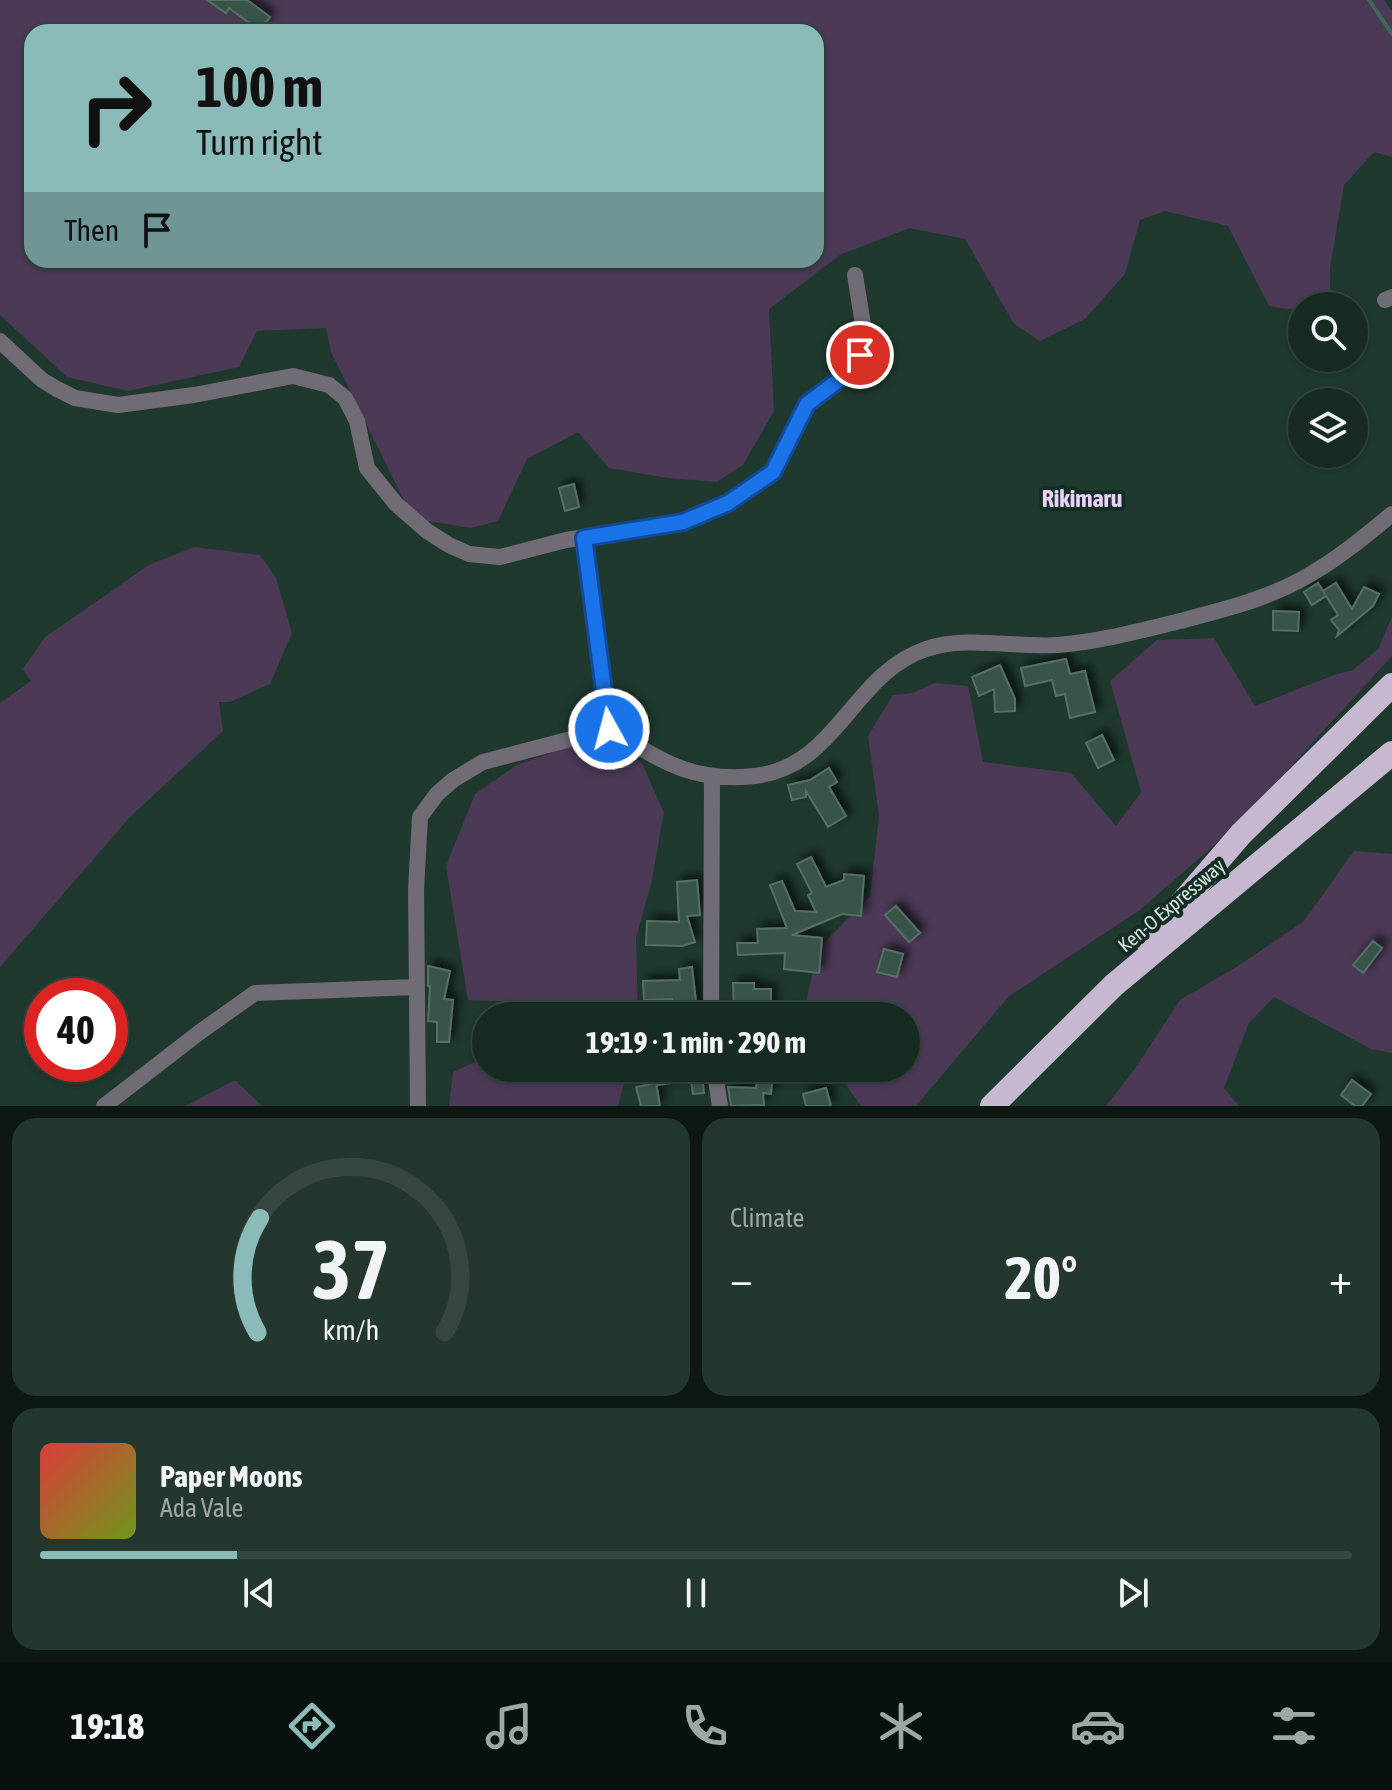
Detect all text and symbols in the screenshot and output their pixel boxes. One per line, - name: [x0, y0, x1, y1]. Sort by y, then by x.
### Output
- text: 100 m: [196, 55, 323, 119]
- icon: right: [64, 56, 168, 160]
- text: Turn right: [196, 121, 323, 163]
- icon: arrive: [135, 208, 179, 252]
- text: Then: [64, 213, 119, 247]
- map controls: [1288, 292, 1368, 468]
- button: search: [1288, 292, 1368, 372]
- pin: [826, 321, 894, 389]
- icon: arrive: [838, 333, 882, 377]
- button: layers: [1288, 388, 1368, 468]
- district label: Rikimaru: [1042, 485, 1122, 512]
- position arrow: [567, 687, 651, 771]
- street label: Ken-O Expressway: [1113, 854, 1229, 956]
- speed limit sign: 40: [24, 978, 128, 1082]
- text: 19:19 · 1 min · 290 m: [586, 1025, 806, 1059]
- text: Climate: [730, 1203, 804, 1233]
- text: 37: [312, 1221, 390, 1317]
- text: 20°: [1005, 1243, 1077, 1312]
- text: −: [730, 1253, 753, 1303]
- text: +: [1329, 1253, 1352, 1303]
- text: km/h: [323, 1313, 379, 1346]
- text: Paper Moons: [160, 1459, 302, 1493]
- text: Ada Vale: [160, 1493, 243, 1523]
- icon: previous: [237, 1571, 281, 1615]
- icon: pause: [674, 1571, 718, 1615]
- icon: next: [1111, 1571, 1155, 1615]
- icon: directions: [284, 1698, 340, 1754]
- icon: music: [481, 1698, 537, 1754]
- icon: phone: [677, 1698, 733, 1754]
- icon: climate: [873, 1698, 929, 1754]
- icon: car: [1070, 1698, 1126, 1754]
- icon: filters: [1266, 1698, 1322, 1754]
- text: 19:18: [70, 1705, 144, 1747]

